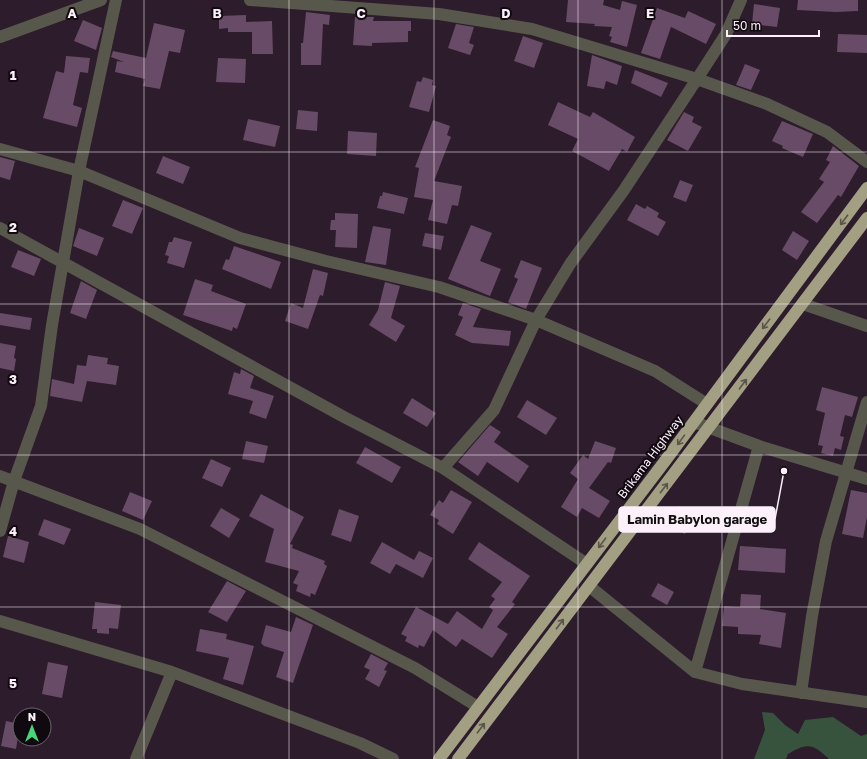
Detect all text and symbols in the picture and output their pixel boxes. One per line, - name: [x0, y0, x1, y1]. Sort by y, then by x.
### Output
- text: A: [67, 5, 77, 21]
- text: B: [212, 5, 222, 21]
- text: C: [356, 5, 366, 21]
- text: D: [501, 5, 511, 21]
- text: E: [646, 5, 654, 21]
- scale bar: [727, 12, 819, 38]
- text: 50 m: [733, 18, 761, 33]
- text: 1: [10, 67, 17, 83]
- one-way arrow: [840, 214, 848, 225]
- text: 2: [9, 219, 17, 235]
- one-way arrow: [762, 318, 770, 329]
- text: 3: [9, 371, 17, 387]
- one-way arrow: [738, 378, 747, 389]
- street label: Brikama Highway: [614, 413, 686, 501]
- one-way arrow: [676, 434, 685, 445]
- one-way arrow: [660, 482, 669, 493]
- callout: Lamin Babylon garage: [619, 507, 775, 532]
- text: Lamin Babylon garage: [627, 511, 767, 527]
- text: 4: [9, 523, 17, 539]
- one-way arrow: [598, 538, 606, 549]
- one-way arrow: [555, 619, 564, 630]
- text: 5: [9, 675, 17, 691]
- north arrow: [12, 707, 52, 747]
- text: N: [28, 710, 36, 723]
- one-way arrow: [477, 722, 486, 733]

